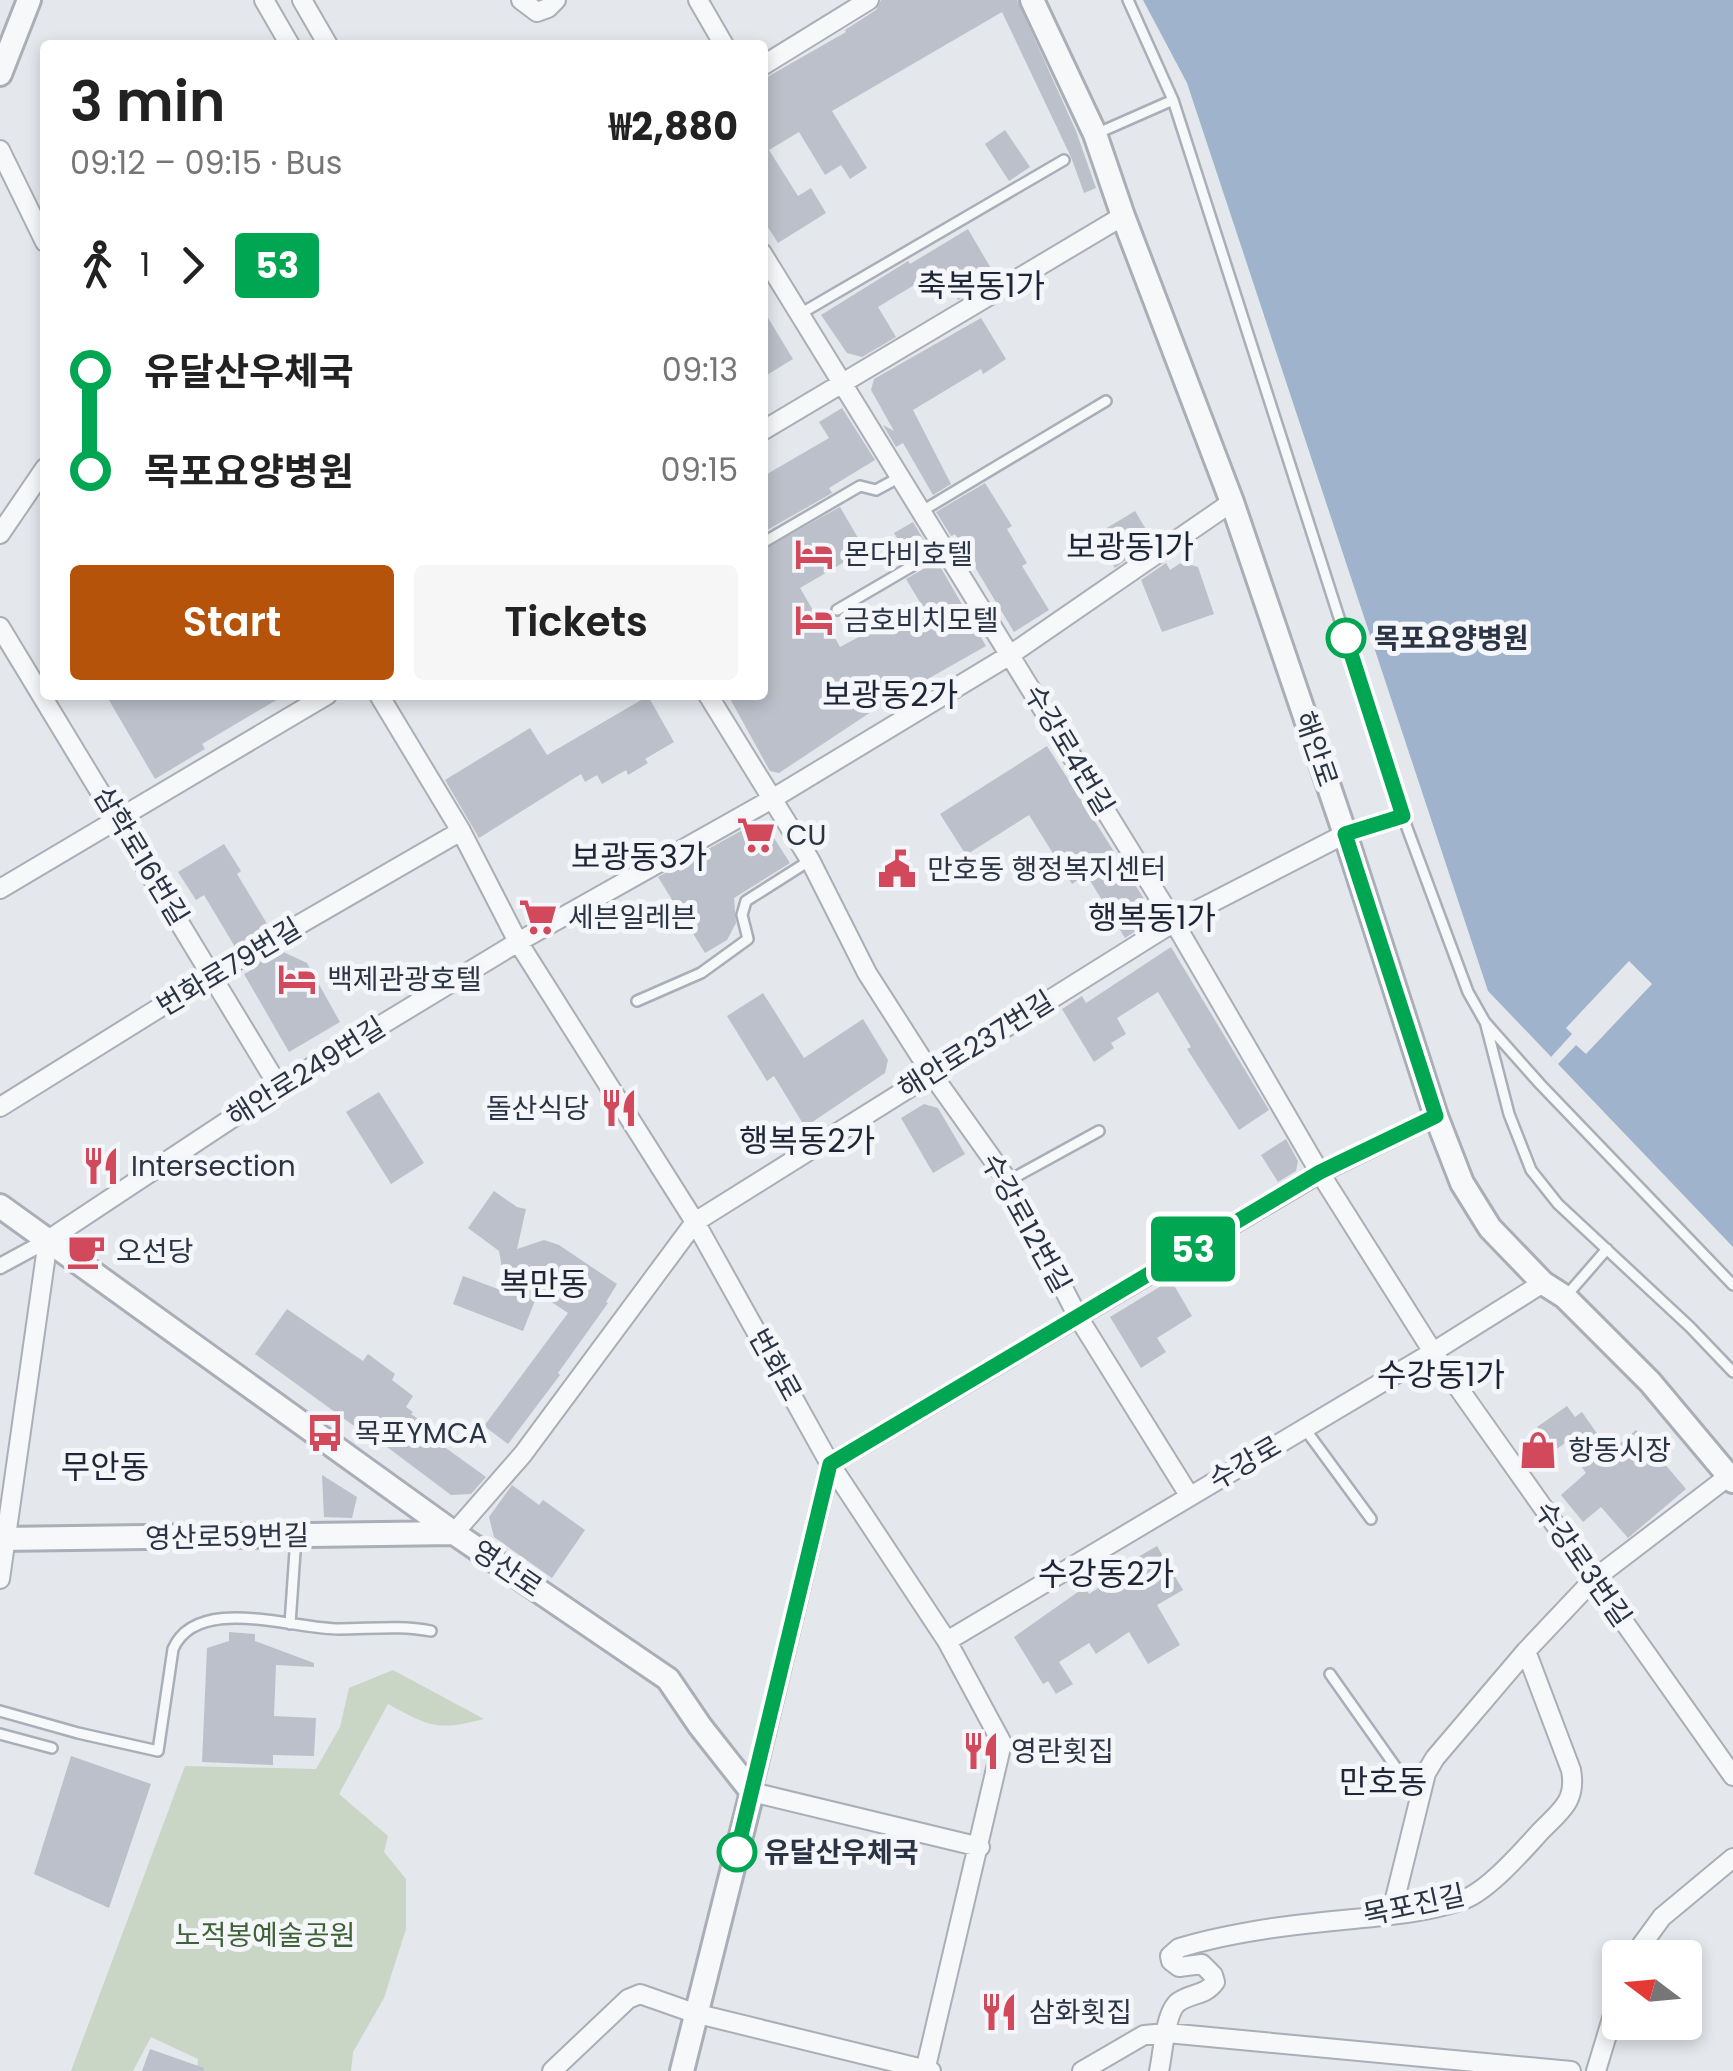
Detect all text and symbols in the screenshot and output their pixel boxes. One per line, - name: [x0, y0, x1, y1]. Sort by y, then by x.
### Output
- text: 3 min: [70, 63, 225, 140]
- text: ₩2,880: [609, 100, 738, 153]
- text: 09:12 – 09:15 · Bus: [70, 140, 343, 185]
- icon: walk: [70, 238, 125, 293]
- icon: forward: [165, 238, 220, 293]
- text: 53: [255, 241, 299, 290]
- text: 1: [140, 242, 150, 287]
- district label: 축복동1가: [917, 263, 1045, 308]
- text: 유달산우체국: [144, 345, 354, 398]
- text: 09:13: [662, 347, 738, 392]
- text: 목포요양병원: [144, 445, 354, 498]
- text: 09:15: [661, 447, 738, 492]
- district label: 보광동1가: [1066, 524, 1194, 569]
- hotel icon: 몬다비호텔: [793, 533, 835, 575]
- place label: 몬다비호텔: [844, 535, 973, 574]
- button: Start: [70, 565, 394, 680]
- button: Tickets: [414, 565, 738, 680]
- hotel icon: 금호비치모텔: [793, 599, 835, 641]
- place label: 금호비치모텔: [844, 601, 999, 640]
- marker: 목포요양병원: [1327, 619, 1365, 657]
- place label: 목포요양병원: [1374, 619, 1529, 658]
- district label: 보광동2가: [822, 672, 958, 717]
- street label: 수강로4번길: [1015, 677, 1123, 823]
- street label: 해안로: [1285, 706, 1347, 792]
- street label: 삼학로16번길: [84, 779, 198, 933]
- supermarket icon: CU: [735, 814, 777, 856]
- place label: CU: [786, 816, 827, 855]
- district label: 보광동3가: [571, 834, 707, 879]
- public building icon: 만호동 행정복지센터: [876, 848, 918, 890]
- place label: 만호동 행정복지센터: [927, 850, 1166, 889]
- district label: 행복동1가: [1088, 895, 1216, 940]
- supermarket icon: 세븐일레븐: [517, 896, 559, 938]
- place label: 세븐일레븐: [568, 898, 697, 937]
- street label: 번화로79번길: [150, 909, 308, 1025]
- hotel icon: 백제관광호텔: [276, 958, 318, 1000]
- place label: 백제관광호텔: [327, 960, 482, 999]
- street label: 해안로237번길: [891, 982, 1061, 1108]
- street label: 해안로249번길: [219, 1008, 393, 1136]
- restaurant icon: 돌산식당: [598, 1087, 640, 1129]
- place label: 돌산식당: [486, 1089, 589, 1128]
- district label: 행복동2가: [739, 1118, 875, 1163]
- restaurant icon: Intersection: [80, 1145, 122, 1187]
- street label: 수강로12번길: [972, 1146, 1080, 1300]
- place label: Intersection: [131, 1147, 296, 1186]
- line badge: 53: [1148, 1216, 1238, 1282]
- text: 53: [1171, 1225, 1215, 1274]
- cafe icon: 오선당: [65, 1230, 107, 1272]
- place label: 오선당: [116, 1232, 193, 1271]
- district label: 복만동: [500, 1261, 588, 1306]
- street label: 번화로: [739, 1322, 811, 1408]
- district label: 수강동1가: [1377, 1352, 1505, 1397]
- bus stop icon: 목포YMCA: [304, 1412, 346, 1454]
- place label: 목포YMCA: [355, 1414, 487, 1453]
- street label: 수강로: [1202, 1427, 1288, 1499]
- shop icon: 항동시장: [1517, 1429, 1559, 1471]
- place label: 항동시장: [1568, 1431, 1671, 1470]
- district label: 무안동: [61, 1444, 149, 1489]
- street label: 수강로3번길: [1525, 1493, 1641, 1635]
- street label: 영산로59번길: [145, 1516, 309, 1558]
- street label: 영산로: [464, 1531, 550, 1607]
- district label: 수강동2가: [1038, 1551, 1174, 1596]
- restaurant icon: 영란횟집: [960, 1730, 1002, 1772]
- place label: 영란횟집: [1011, 1732, 1114, 1771]
- district label: 만호동: [1339, 1759, 1427, 1804]
- marker: 유달산우체국: [718, 1833, 756, 1871]
- place label: 유달산우체국: [764, 1833, 919, 1872]
- street label: 목포진길: [1360, 1875, 1468, 1935]
- park label: 노적봉예술공원: [175, 1916, 355, 1955]
- north arrow: [1602, 1940, 1702, 2040]
- map controls: [1602, 1940, 1702, 2040]
- restaurant icon: 삼화횟집: [978, 1991, 1020, 2033]
- place label: 삼화횟집: [1029, 1993, 1132, 2032]

